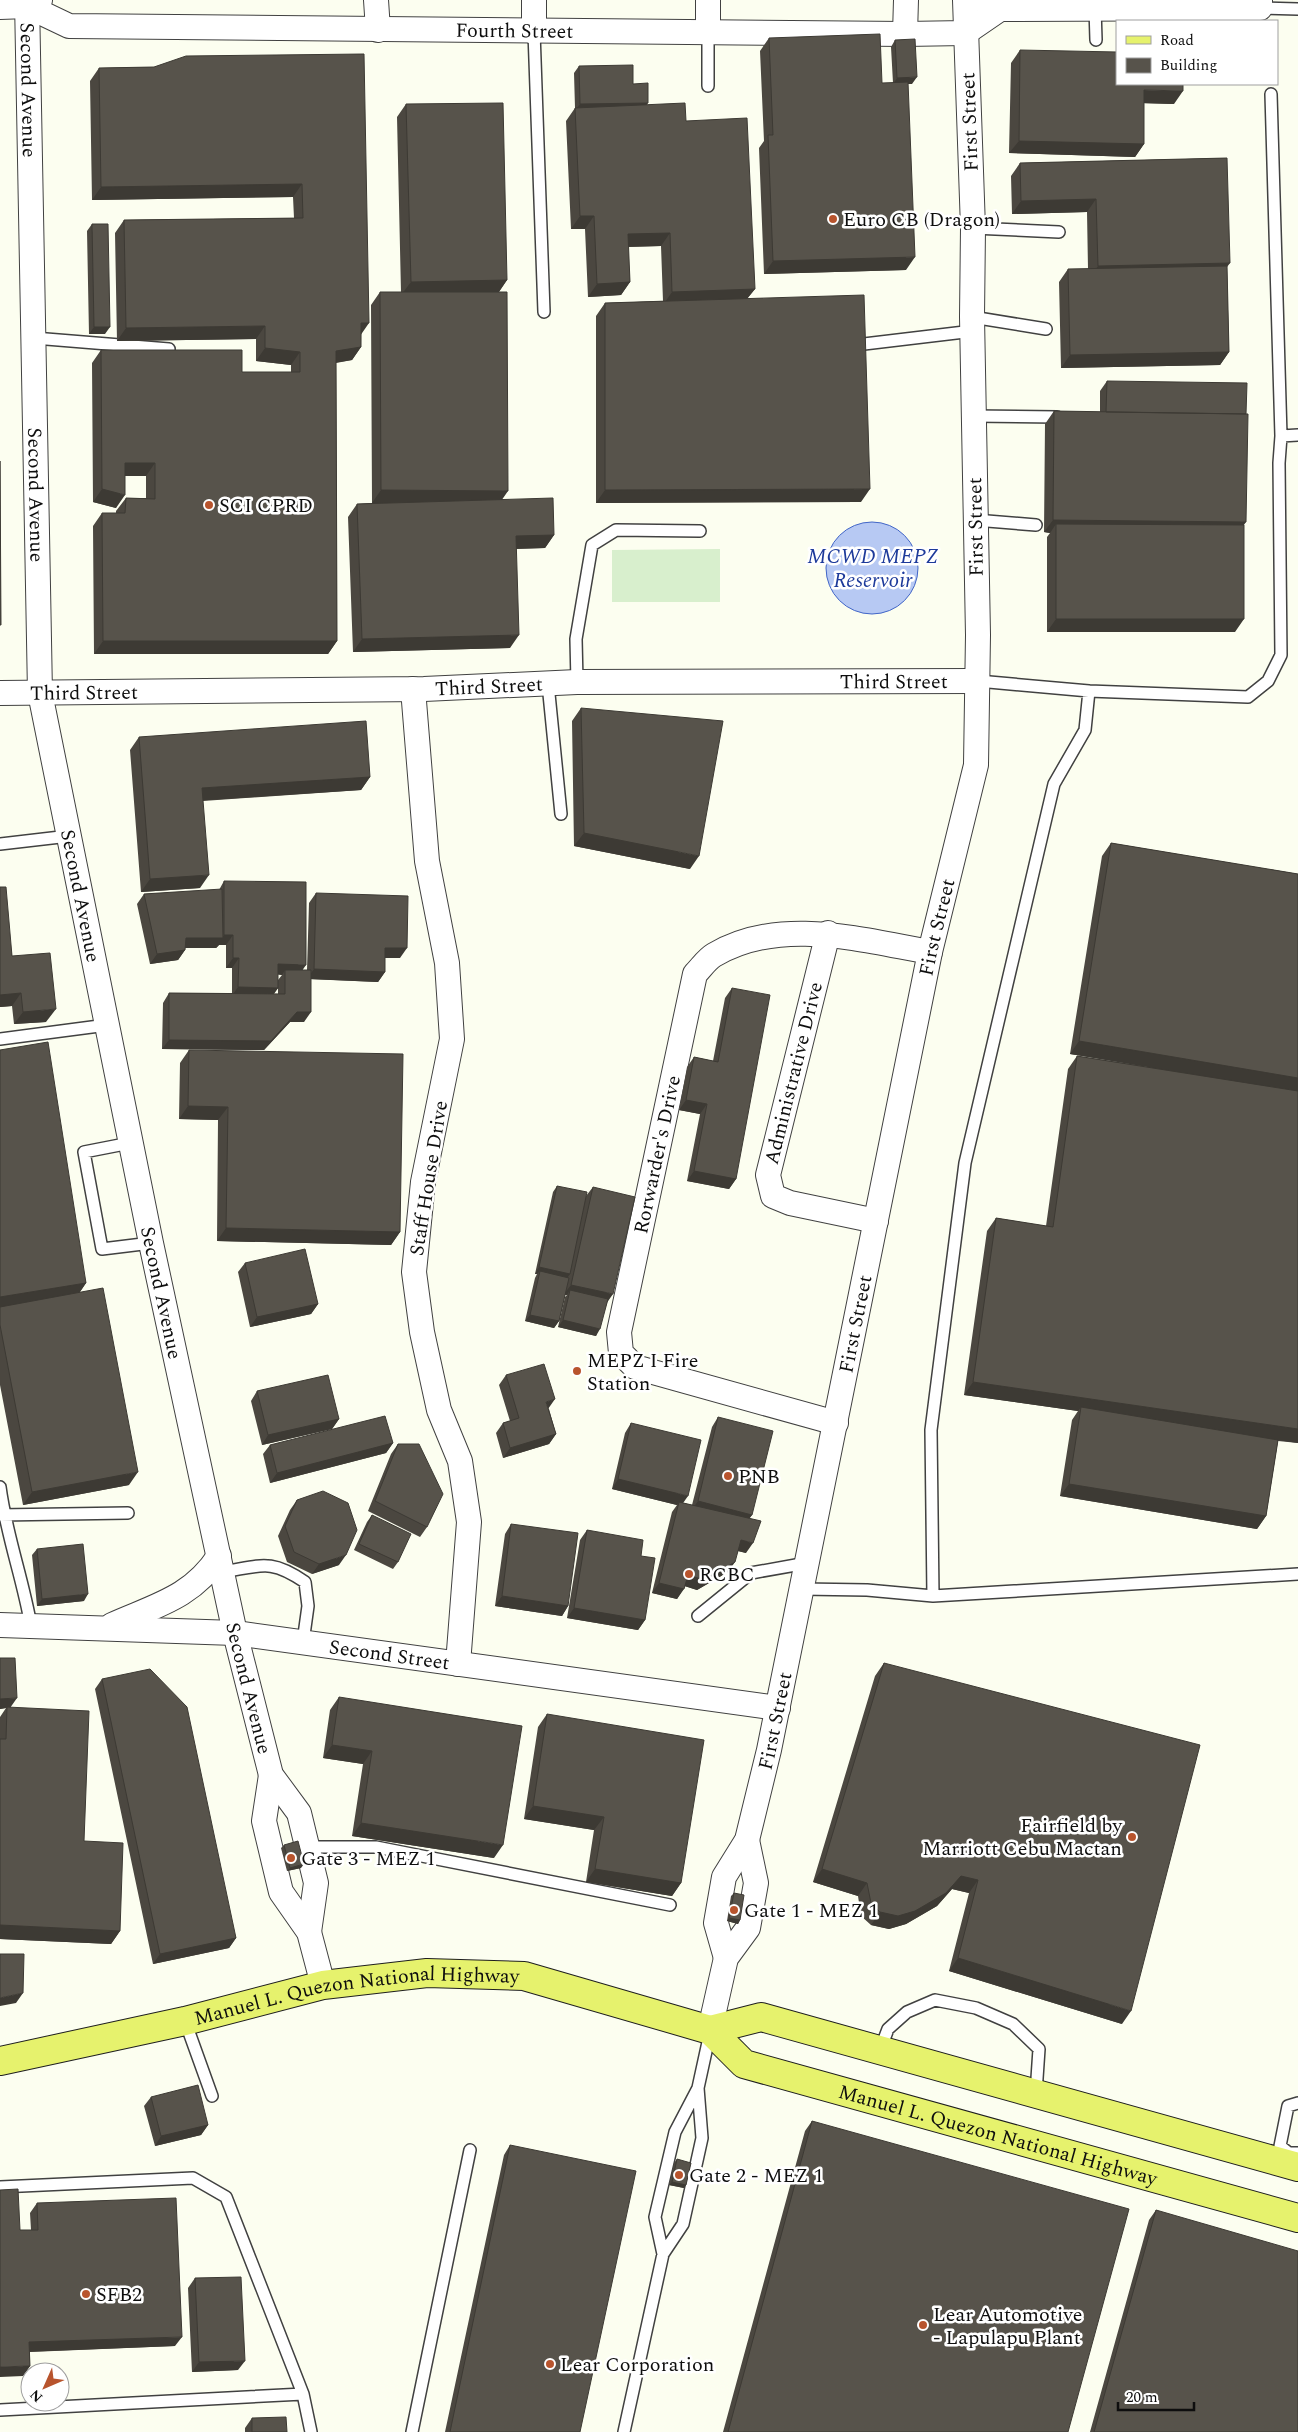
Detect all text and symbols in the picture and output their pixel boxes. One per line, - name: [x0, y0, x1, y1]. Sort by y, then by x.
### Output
- street label: Fourth Street: [455, 16, 574, 47]
- legend: [1116, 20, 1278, 85]
- street label: Second Avenue: [11, 22, 44, 158]
- text: Road: [1160, 29, 1194, 52]
- text: Building: [1160, 54, 1217, 77]
- street label: First Street: [953, 72, 987, 172]
- place label: Euro CB (Dragon): [843, 205, 1000, 235]
- marker: Euro CB (Dragon): [827, 213, 839, 225]
- street label: Second Avenue: [19, 427, 52, 563]
- street label: First Street: [960, 477, 992, 577]
- place label: SCI CPRD: [219, 491, 313, 521]
- marker: SCI CPRD: [203, 499, 215, 511]
- water label: MCWD MEPZ Reservoir: [807, 541, 939, 597]
- street label: Third Street: [840, 667, 948, 697]
- street label: Third Street: [434, 670, 544, 704]
- street label: Third Street: [30, 678, 138, 709]
- street label: Second Avenue: [52, 827, 108, 965]
- street label: First Street: [912, 876, 964, 979]
- street label: Administrative Drive: [757, 979, 831, 1168]
- street label: Rorwarder's Drive: [626, 1073, 689, 1237]
- street label: Staff House Drive: [402, 1098, 456, 1258]
- street label: Second Avenue: [132, 1224, 190, 1362]
- street label: First Street: [831, 1272, 880, 1376]
- place label: MEPZ I Fire Station: [587, 1346, 698, 1399]
- marker: MEPZ I Fire Station: [571, 1365, 583, 1377]
- place label: PNB: [738, 1462, 780, 1492]
- marker: PNB: [722, 1470, 734, 1482]
- place label: RCBC: [699, 1560, 754, 1590]
- marker: RCBC: [683, 1568, 695, 1580]
- street label: Second Avenue: [217, 1620, 279, 1757]
- street label: Second Street: [327, 1632, 451, 1678]
- street label: First Street: [751, 1669, 800, 1773]
- place label: Fairfield by Marriott Cebu Mactan: [922, 1811, 1123, 1864]
- marker: Fairfield by Marriott Cebu Mactan: [1126, 1831, 1138, 1843]
- place label: Gate 3 - MEZ 1: [301, 1844, 436, 1874]
- marker: Gate 3 - MEZ 1: [285, 1852, 297, 1864]
- place label: Gate 1 - MEZ 1: [744, 1896, 879, 1926]
- marker: Gate 1 - MEZ 1: [728, 1904, 740, 1916]
- street label: Manuel L. Quezon National Highway: [191, 1959, 521, 2034]
- street label: Manuel L. Quezon National Highway: [835, 2077, 1162, 2195]
- place label: Gate 2 - MEZ 1: [689, 2161, 824, 2191]
- marker: Gate 2 - MEZ 1: [673, 2169, 685, 2181]
- place label: SFB2: [96, 2280, 142, 2310]
- marker: SFB2: [80, 2288, 92, 2300]
- place label: Lear Automotive - Lapulapu Plant: [933, 2300, 1082, 2353]
- marker: Lear Automotive - Lapulapu Plant: [917, 2319, 929, 2331]
- place label: Lear Corporation: [560, 2350, 714, 2380]
- marker: Lear Corporation: [544, 2358, 556, 2370]
- north arrow: [20, 2362, 70, 2412]
- scale bar: [1118, 2380, 1194, 2412]
- text: N: [25, 2384, 48, 2407]
- text: 20 m: [1126, 2386, 1158, 2409]

